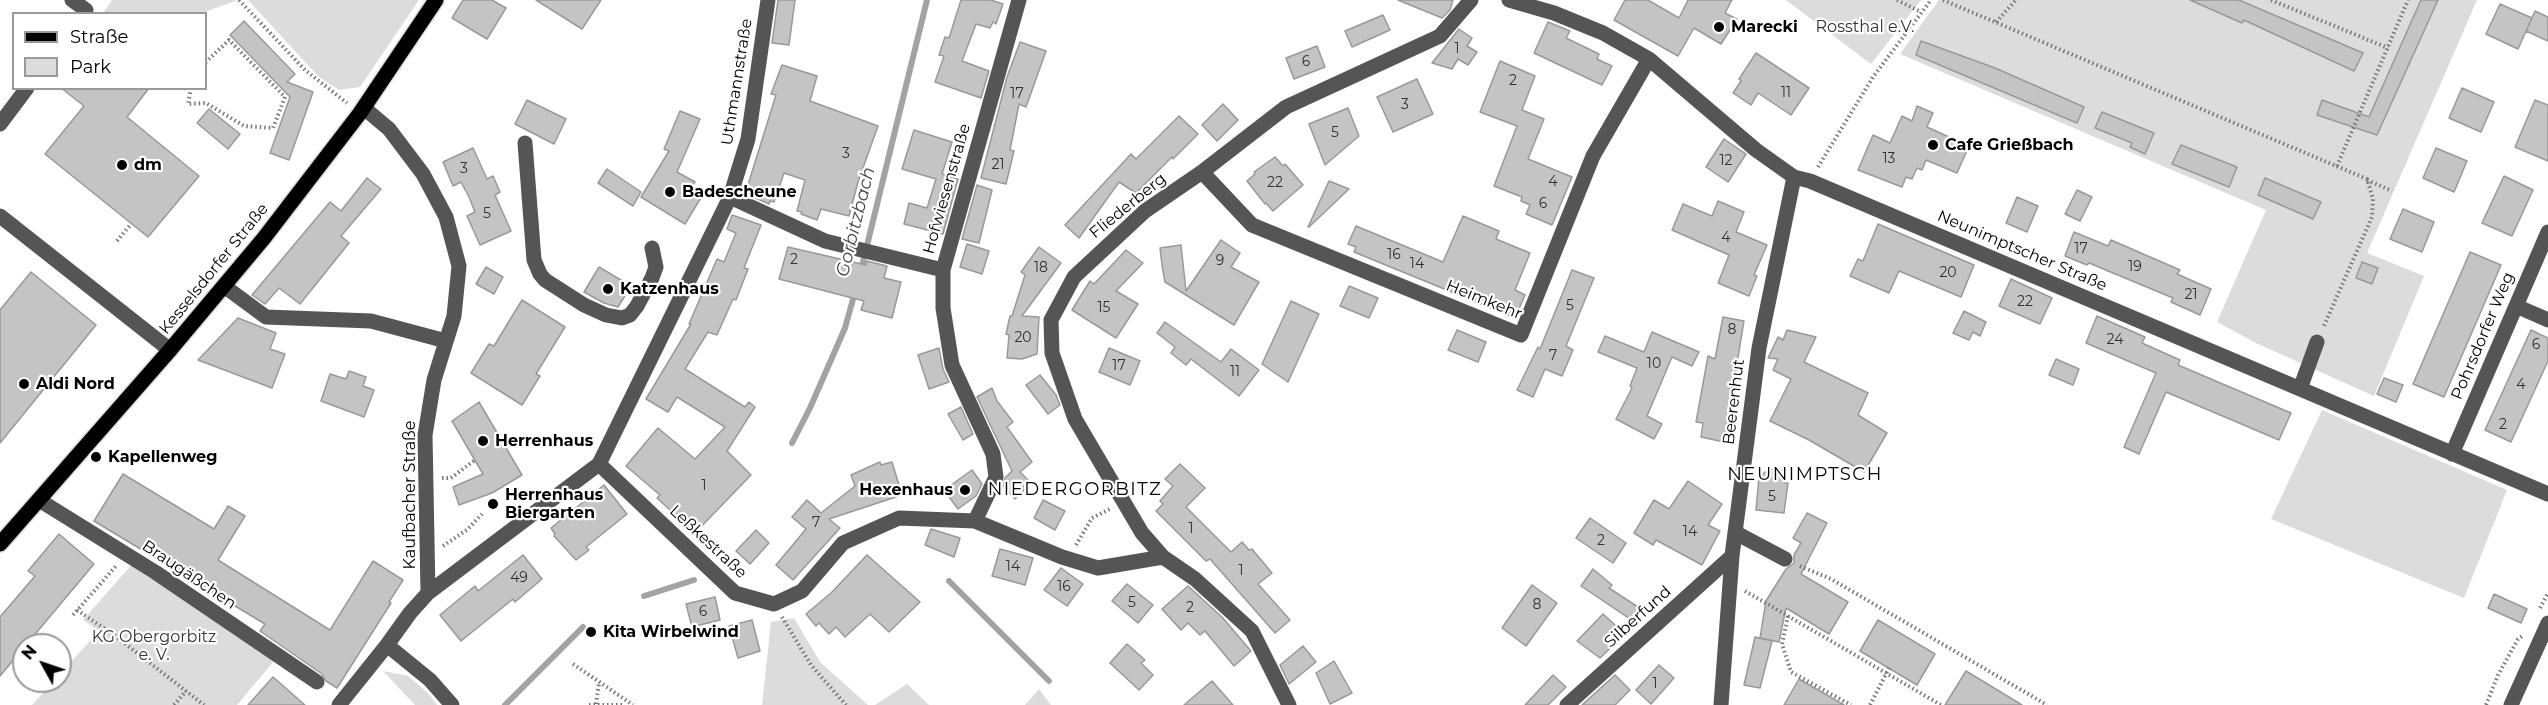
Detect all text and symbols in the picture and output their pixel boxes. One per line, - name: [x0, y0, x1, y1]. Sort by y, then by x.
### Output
- legend: [12, 12, 207, 90]
- street label: Uthmannstraße: [718, 17, 756, 147]
- place label: Marecki: [1731, 17, 1798, 37]
- park label: Rossthal e.V.: [1816, 17, 1914, 37]
- marker: Marecki: [1712, 20, 1726, 34]
- text: Straße: [70, 26, 128, 48]
- house number: 1: [1454, 41, 1460, 57]
- house number: 6: [1302, 54, 1310, 70]
- text: Park: [70, 56, 111, 78]
- house number: 2: [1509, 73, 1517, 89]
- house number: 11: [1781, 85, 1791, 101]
- house number: 17: [1010, 86, 1024, 102]
- house number: 3: [1401, 97, 1409, 113]
- street label: Hofwiesenstraße: [919, 122, 975, 256]
- house number: 5: [1331, 125, 1339, 141]
- place label: Cafe Grießbach: [1945, 135, 2074, 155]
- marker: Cafe Grießbach: [1926, 138, 1940, 152]
- house number: 3: [842, 146, 850, 162]
- house number: 13: [1883, 151, 1895, 167]
- house number: 12: [1719, 153, 1733, 169]
- place label: dm: [134, 155, 162, 175]
- house number: 21: [991, 157, 1005, 173]
- marker: dm: [115, 158, 129, 172]
- house number: 3: [460, 161, 468, 177]
- water label: Gorbitzbach: [832, 165, 880, 279]
- street label: Fliederberg: [1086, 169, 1170, 243]
- house number: 4: [1548, 174, 1558, 190]
- house number: 22: [1267, 175, 1283, 191]
- place label: Badescheune: [682, 182, 797, 202]
- marker: Badescheune: [663, 185, 677, 199]
- house number: 6: [1539, 196, 1547, 212]
- street label: Kesselsdorfer Straße: [155, 200, 273, 338]
- house number: 5: [483, 206, 491, 222]
- street label: Neunimptscher Straße: [1934, 207, 2110, 295]
- house number: 4: [1721, 230, 1731, 246]
- house number: 17: [2074, 241, 2088, 257]
- house number: 16: [1387, 247, 1401, 263]
- house number: 2: [790, 252, 798, 268]
- house number: 9: [1216, 253, 1224, 269]
- house number: 14: [1410, 256, 1424, 272]
- house number: 19: [2128, 259, 2142, 275]
- house number: 18: [1034, 260, 1048, 276]
- house number: 20: [1939, 265, 1957, 281]
- street label: Pohrsdorfer Weg: [2447, 269, 2519, 403]
- street label: Heimkehr: [1443, 276, 1525, 324]
- place label: Katzenhaus: [620, 279, 719, 299]
- marker: Katzenhaus: [601, 282, 615, 296]
- house number: 21: [2184, 287, 2198, 303]
- house number: 22: [2017, 294, 2033, 310]
- house number: 5: [1566, 298, 1574, 314]
- house number: 15: [1098, 300, 1110, 316]
- house number: 8: [1728, 322, 1736, 338]
- house number: 20: [1014, 330, 1032, 346]
- house number: 24: [2107, 332, 2123, 348]
- house number: 6: [2532, 337, 2540, 353]
- house number: 7: [1549, 348, 1557, 364]
- house number: 10: [1647, 356, 1661, 372]
- house number: 17: [1112, 358, 1126, 374]
- street label: Beerenhut: [1719, 358, 1749, 446]
- house number: 11: [1230, 364, 1240, 380]
- place label: Aldi Nord: [36, 374, 115, 394]
- marker: Aldi Nord: [17, 377, 31, 391]
- house number: 4: [2516, 377, 2526, 393]
- house number: 2: [2499, 417, 2507, 433]
- street label: Kaufbacher Straße: [400, 421, 420, 569]
- place label: Herrenhaus: [495, 431, 593, 451]
- marker: Herrenhaus: [476, 434, 490, 448]
- place label: Kapellenweg: [108, 447, 217, 467]
- marker: Kapellenweg: [89, 450, 103, 464]
- district label: NEUNIMPTSCH: [1727, 464, 1883, 486]
- house number: 1: [701, 478, 707, 494]
- district label: NIEDERGORBITZ: [988, 479, 1162, 501]
- place label: Hexenhaus: [859, 480, 953, 500]
- marker: Hexenhaus: [958, 483, 972, 497]
- place label: Herrenhaus Biergarten: [505, 485, 603, 523]
- house number: 5: [1768, 489, 1776, 505]
- marker: Herrenhaus Biergarten: [486, 497, 500, 511]
- street label: Leßkestraße: [665, 501, 751, 583]
- house number: 7: [812, 515, 820, 531]
- house number: 1: [1188, 521, 1194, 537]
- house number: 14: [1683, 524, 1697, 540]
- house number: 2: [1597, 533, 1605, 549]
- street label: Braugäßchen: [138, 536, 240, 614]
- house number: 14: [1006, 559, 1020, 575]
- house number: 1: [1238, 563, 1244, 579]
- house number: 49: [510, 570, 528, 586]
- house number: 16: [1057, 579, 1071, 595]
- street label: Silberfund: [1601, 582, 1675, 652]
- house number: 5: [1128, 595, 1136, 611]
- house number: 8: [1533, 597, 1541, 613]
- house number: 2: [1186, 600, 1194, 616]
- house number: 6: [699, 604, 707, 620]
- place label: Kita Wirbelwind: [603, 622, 739, 642]
- marker: Kita Wirbelwind: [584, 625, 598, 639]
- park label: KG Obergorbitz e. V.: [92, 627, 216, 665]
- north arrow: [12, 633, 72, 693]
- text: N: [18, 641, 41, 663]
- house number: 1: [1652, 676, 1658, 692]

